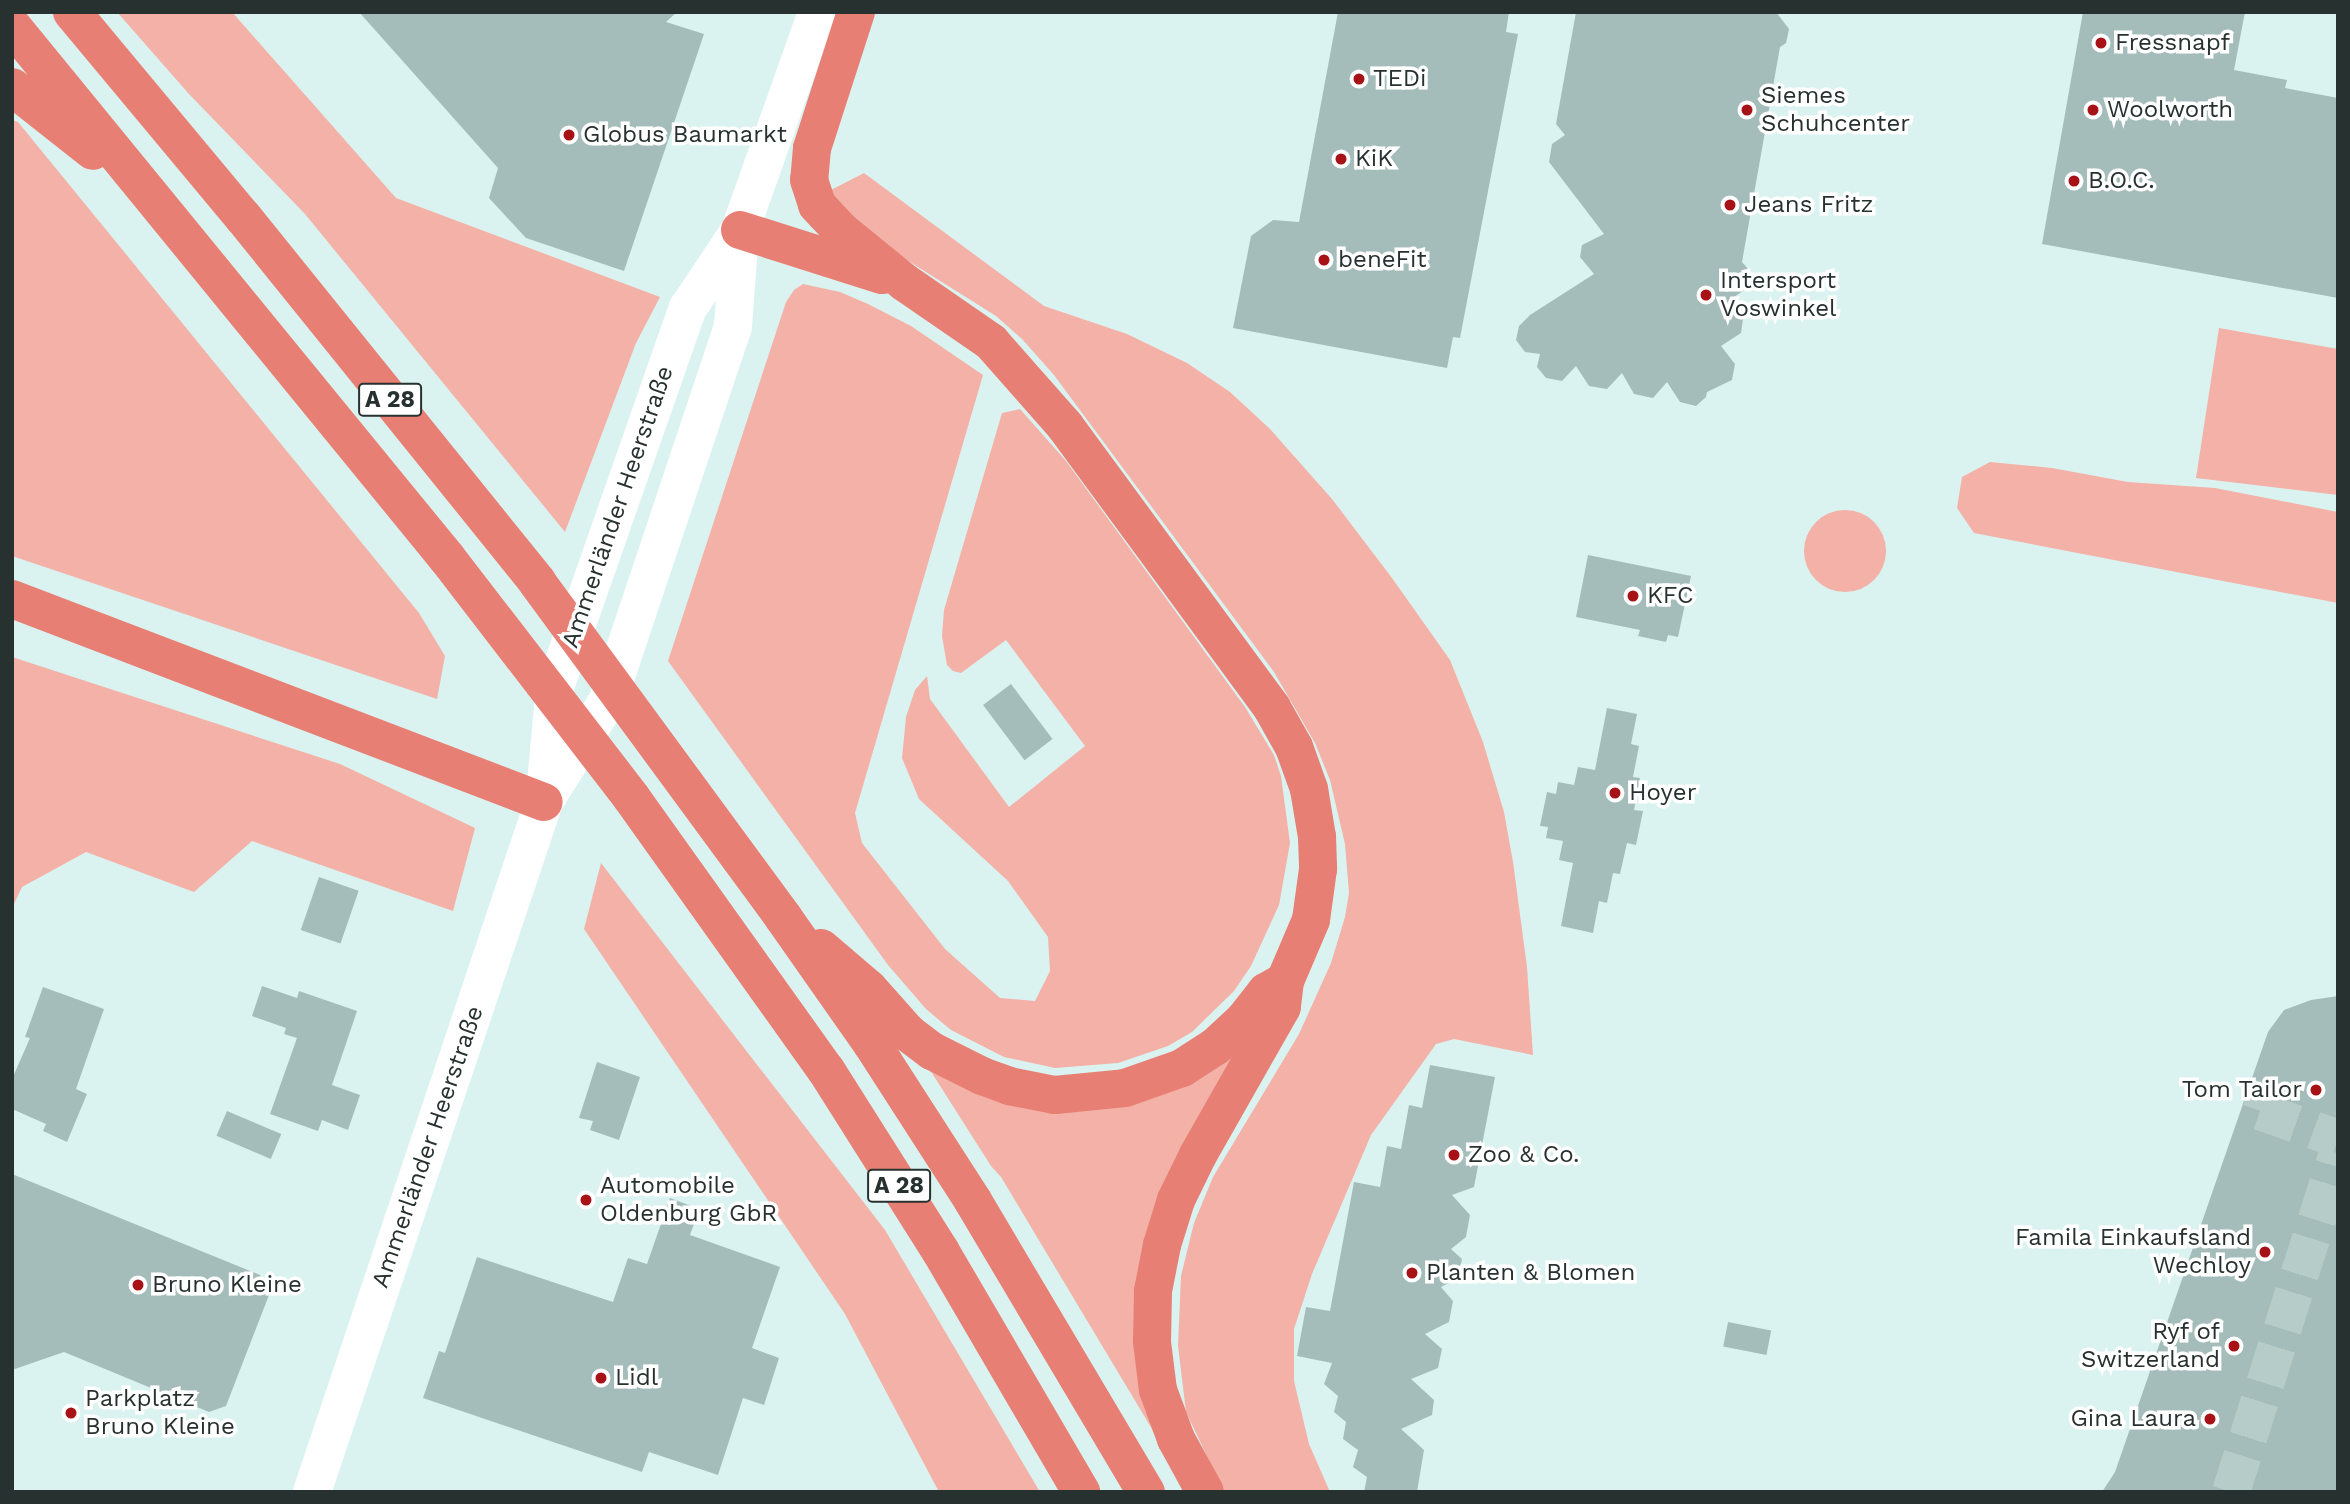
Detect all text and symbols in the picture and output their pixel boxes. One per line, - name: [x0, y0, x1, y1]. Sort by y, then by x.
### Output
- place label: Fressnapf: [2115, 29, 2230, 57]
- marker: Fressnapf: [2093, 35, 2109, 51]
- place label: TEDi: [1373, 65, 1426, 93]
- marker: TEDi: [1351, 71, 1367, 87]
- place label: Siemes Schuhcenter: [1761, 82, 1910, 138]
- place label: Woolworth: [2107, 96, 2233, 124]
- marker: Siemes Schuhcenter: [1739, 102, 1755, 118]
- marker: Woolworth: [2085, 102, 2101, 118]
- place label: Globus Baumarkt: [583, 121, 787, 149]
- marker: Globus Baumarkt: [561, 127, 577, 143]
- place label: KiK: [1355, 145, 1393, 173]
- marker: KiK: [1333, 151, 1349, 167]
- place label: B.O.C.: [2088, 167, 2155, 195]
- marker: B.O.C.: [2066, 173, 2082, 189]
- place label: Jeans Fritz: [1744, 191, 1873, 219]
- marker: Jeans Fritz: [1722, 197, 1738, 213]
- place label: beneFit: [1338, 246, 1427, 274]
- marker: beneFit: [1316, 252, 1332, 268]
- place label: Intersport Voswinkel: [1720, 267, 1836, 323]
- marker: Intersport Voswinkel: [1698, 287, 1714, 303]
- street label: Ammerländer Heerstraße: [556, 362, 680, 652]
- road number: A 28: [357, 380, 423, 420]
- place label: KFC: [1647, 582, 1694, 610]
- marker: KFC: [1625, 588, 1641, 604]
- place label: Hoyer: [1629, 779, 1696, 807]
- marker: Hoyer: [1607, 785, 1623, 801]
- street label: Ammerländer Heerstraße: [366, 1002, 490, 1292]
- place label: Tom Tailor: [2181, 1076, 2302, 1104]
- marker: Tom Tailor: [2308, 1082, 2324, 1098]
- place label: Zoo & Co.: [1468, 1141, 1579, 1169]
- marker: Zoo & Co.: [1446, 1147, 1462, 1163]
- road number: A 28: [866, 1166, 932, 1205]
- place label: Automobile Oldenburg GbR: [600, 1172, 777, 1228]
- marker: Automobile Oldenburg GbR: [578, 1192, 594, 1208]
- place label: Famila Einkaufsland Wechloy: [2014, 1224, 2251, 1280]
- marker: Famila Einkaufsland Wechloy: [2257, 1244, 2273, 1260]
- place label: Planten & Blomen: [1426, 1259, 1635, 1287]
- marker: Planten & Blomen: [1404, 1265, 1420, 1281]
- place label: Bruno Kleine: [152, 1271, 302, 1299]
- marker: Bruno Kleine: [130, 1277, 146, 1293]
- place label: Ryf of Switzerland: [2081, 1318, 2220, 1374]
- marker: Ryf of Switzerland: [2226, 1338, 2242, 1354]
- place label: Lidl: [615, 1364, 658, 1392]
- marker: Lidl: [593, 1370, 609, 1386]
- place label: Parkplatz Bruno Kleine: [85, 1385, 235, 1441]
- marker: Parkplatz Bruno Kleine: [63, 1405, 79, 1421]
- place label: Gina Laura: [2070, 1405, 2196, 1433]
- marker: Gina Laura: [2202, 1411, 2218, 1427]

